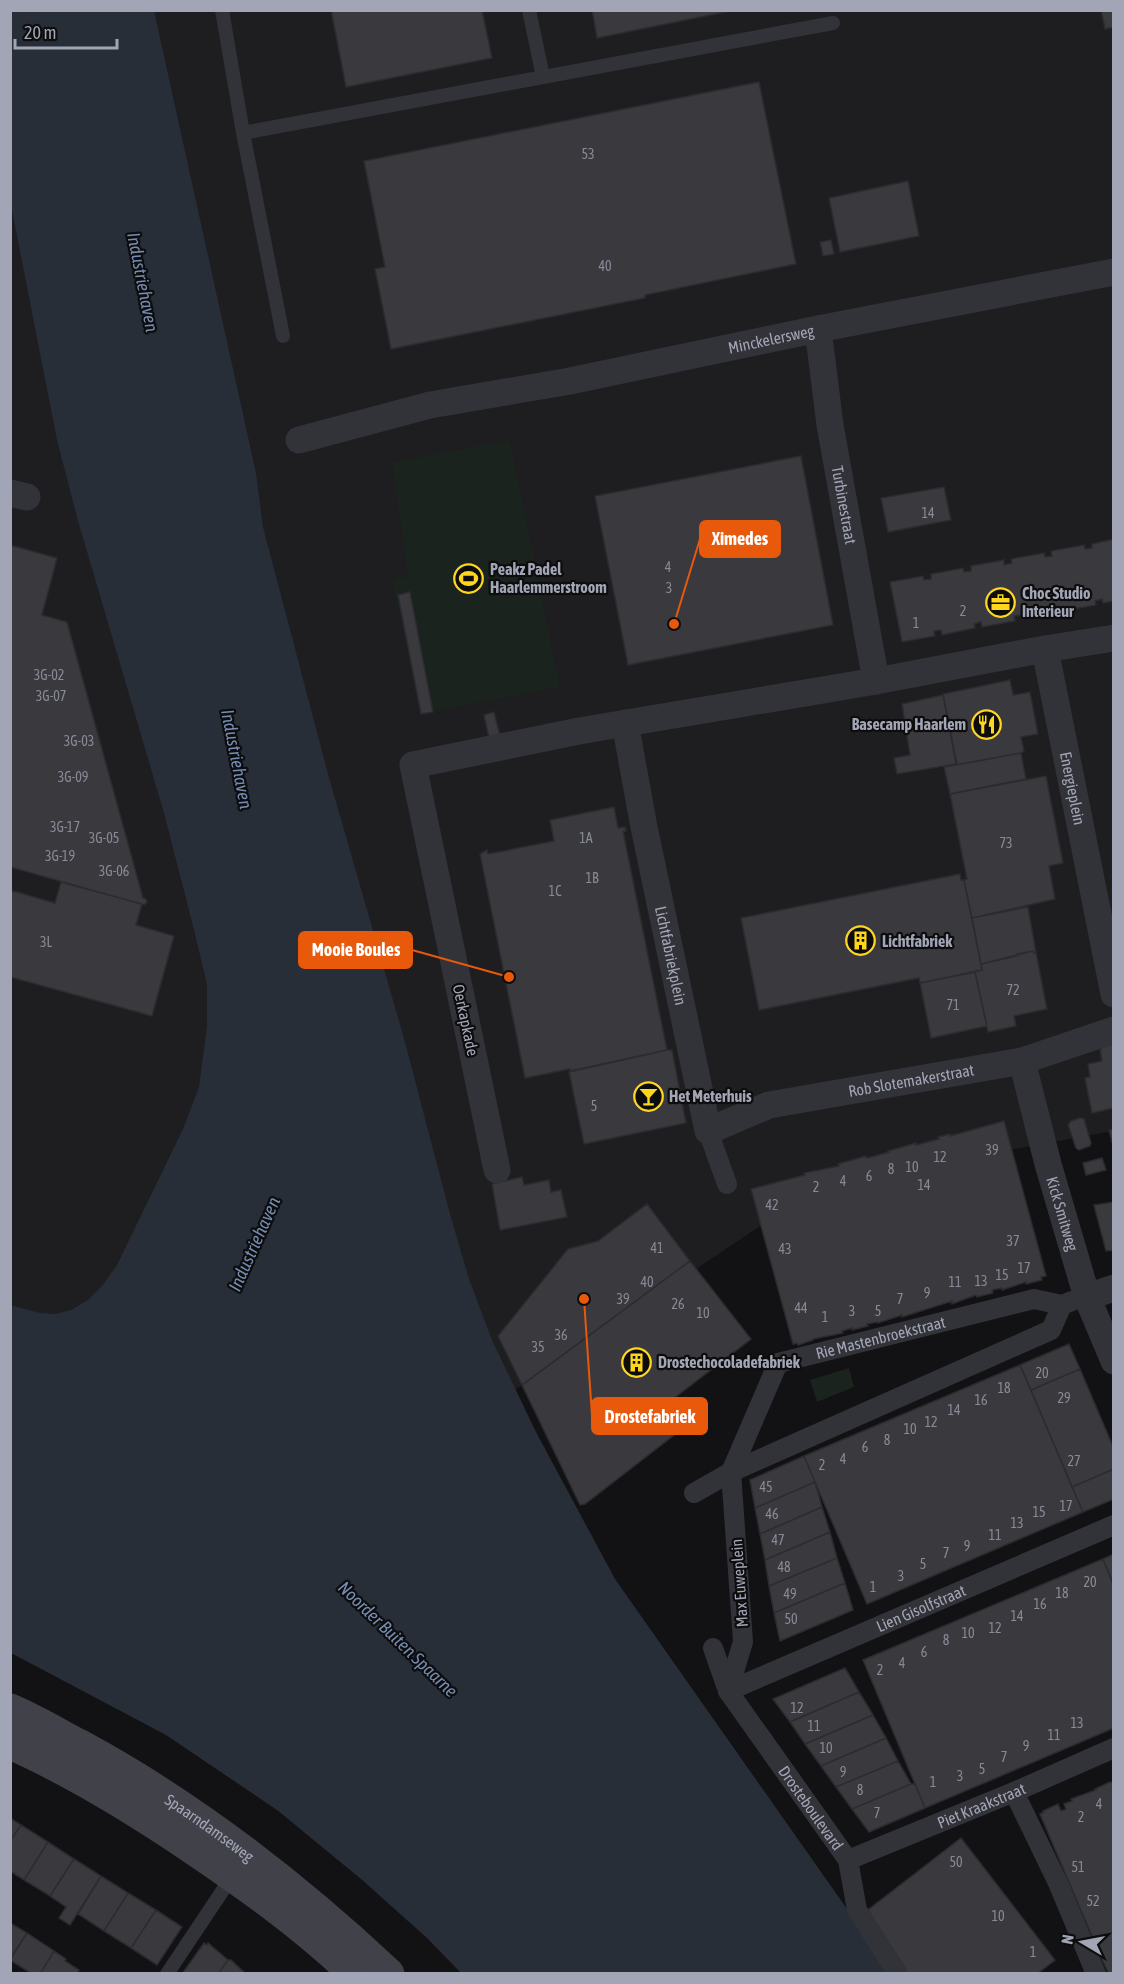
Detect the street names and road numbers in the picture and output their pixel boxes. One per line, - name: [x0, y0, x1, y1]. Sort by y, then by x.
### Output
- street label: Minckelersweg: [726, 321, 816, 357]
- street label: Turbinestraat: [829, 464, 860, 546]
- street label: Energieplein: [1057, 750, 1089, 827]
- street label: Lichtfabriekplein: [652, 904, 690, 1007]
- street label: Oerkapkade: [449, 983, 482, 1058]
- street label: Rob Slotemakerstraat: [847, 1060, 976, 1100]
- street label: Kick Smitweg: [1043, 1174, 1082, 1253]
- street label: Rie Mastenbroekstraat: [814, 1312, 947, 1362]
- street label: Max Euweplein: [727, 1538, 752, 1628]
- street label: Lien Gisolfstraat: [874, 1581, 969, 1635]
- street label: Drosteboulevard: [775, 1762, 847, 1853]
- street label: Piet Kraakstraat: [934, 1779, 1028, 1831]
- street label: Spaarndamseweg: [162, 1790, 258, 1866]

